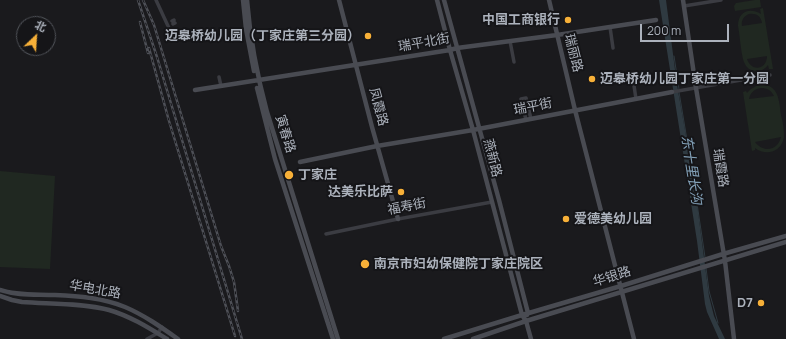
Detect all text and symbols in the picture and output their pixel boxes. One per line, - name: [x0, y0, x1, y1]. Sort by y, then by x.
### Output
- place label: 中国工商银行: [482, 12, 560, 28]
- marker: 中国工商银行: [563, 15, 573, 25]
- north arrow: [16, 16, 56, 56]
- text: 北: [33, 16, 49, 35]
- scale bar: [642, 16, 731, 42]
- text: 200 m: [647, 22, 681, 39]
- place label: 迈皋桥幼儿园（丁家庄第三分园）: [165, 28, 360, 44]
- marker: 迈皋桥幼儿园（丁家庄第三分园）: [363, 31, 373, 41]
- street label: 瑞平北街: [397, 31, 451, 55]
- street label: 瑞丽路: [561, 32, 585, 74]
- place label: 迈皋桥幼儿园丁家庄第一分园: [600, 71, 769, 87]
- marker: 迈皋桥幼儿园丁家庄第一分园: [587, 74, 597, 84]
- street label: 凤霞路: [365, 86, 391, 128]
- street label: 瑞平街: [512, 96, 554, 118]
- street label: 寅春路: [272, 113, 298, 155]
- water label: 东十里长沟: [677, 134, 705, 206]
- street label: 燕新路: [480, 137, 504, 179]
- street label: 瑞霞路: [709, 148, 731, 188]
- place label: 丁家庄: [298, 167, 337, 183]
- marker: 丁家庄: [283, 169, 295, 181]
- place label: 达美乐比萨: [328, 184, 393, 200]
- marker: 达美乐比萨: [396, 187, 406, 197]
- street label: 福寿街: [386, 196, 428, 218]
- place label: 爱德美幼儿园: [574, 211, 652, 227]
- marker: 爱德美幼儿园: [561, 214, 571, 224]
- place label: 南京市妇幼保健院丁家庄院区: [374, 256, 543, 272]
- marker: 南京市妇幼保健院丁家庄院区: [359, 258, 371, 270]
- street label: 华银路: [591, 264, 633, 290]
- street label: 华电北路: [68, 278, 122, 302]
- place label: D7: [737, 295, 753, 311]
- marker: D7: [756, 298, 766, 308]

